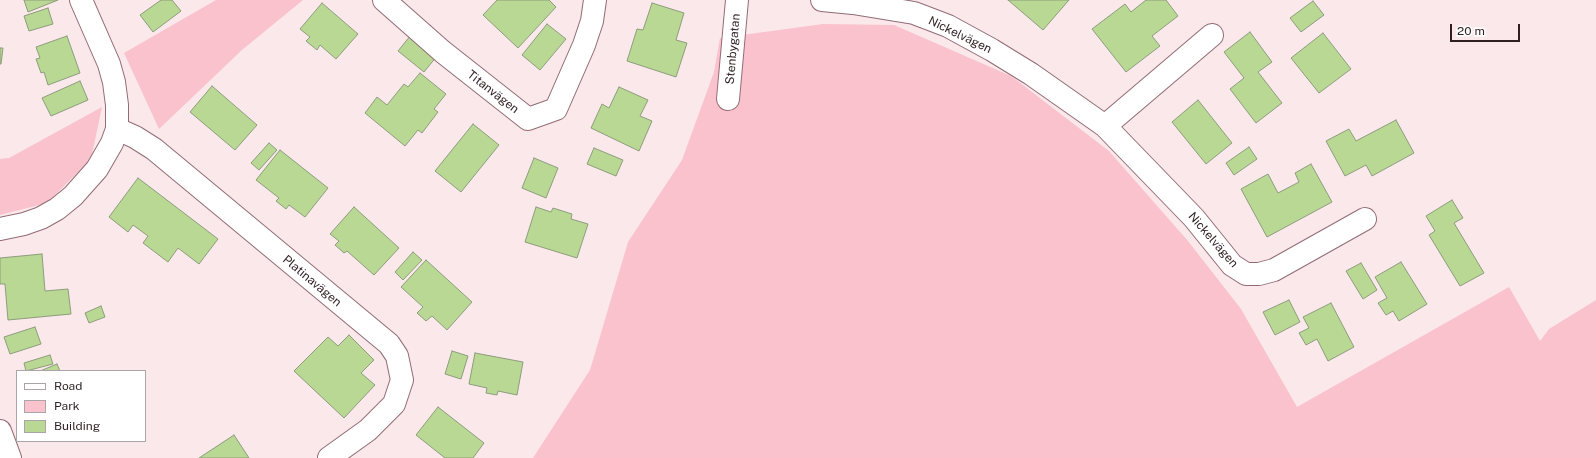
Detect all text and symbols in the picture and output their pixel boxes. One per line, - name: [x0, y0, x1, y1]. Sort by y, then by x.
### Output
- street label: Stenbygatan: [723, 13, 743, 85]
- street label: Nickelvägen: [926, 13, 994, 57]
- scale bar: [1452, 16, 1522, 42]
- text: 20 m: [1457, 24, 1485, 38]
- street label: Titanvägen: [464, 67, 522, 117]
- street label: Nickelvägen: [1185, 209, 1241, 271]
- street label: Platinavägen: [280, 252, 344, 310]
- legend: [16, 370, 146, 442]
- text: Road: [54, 379, 82, 393]
- text: Park: [54, 399, 80, 413]
- text: Building: [54, 419, 100, 433]

